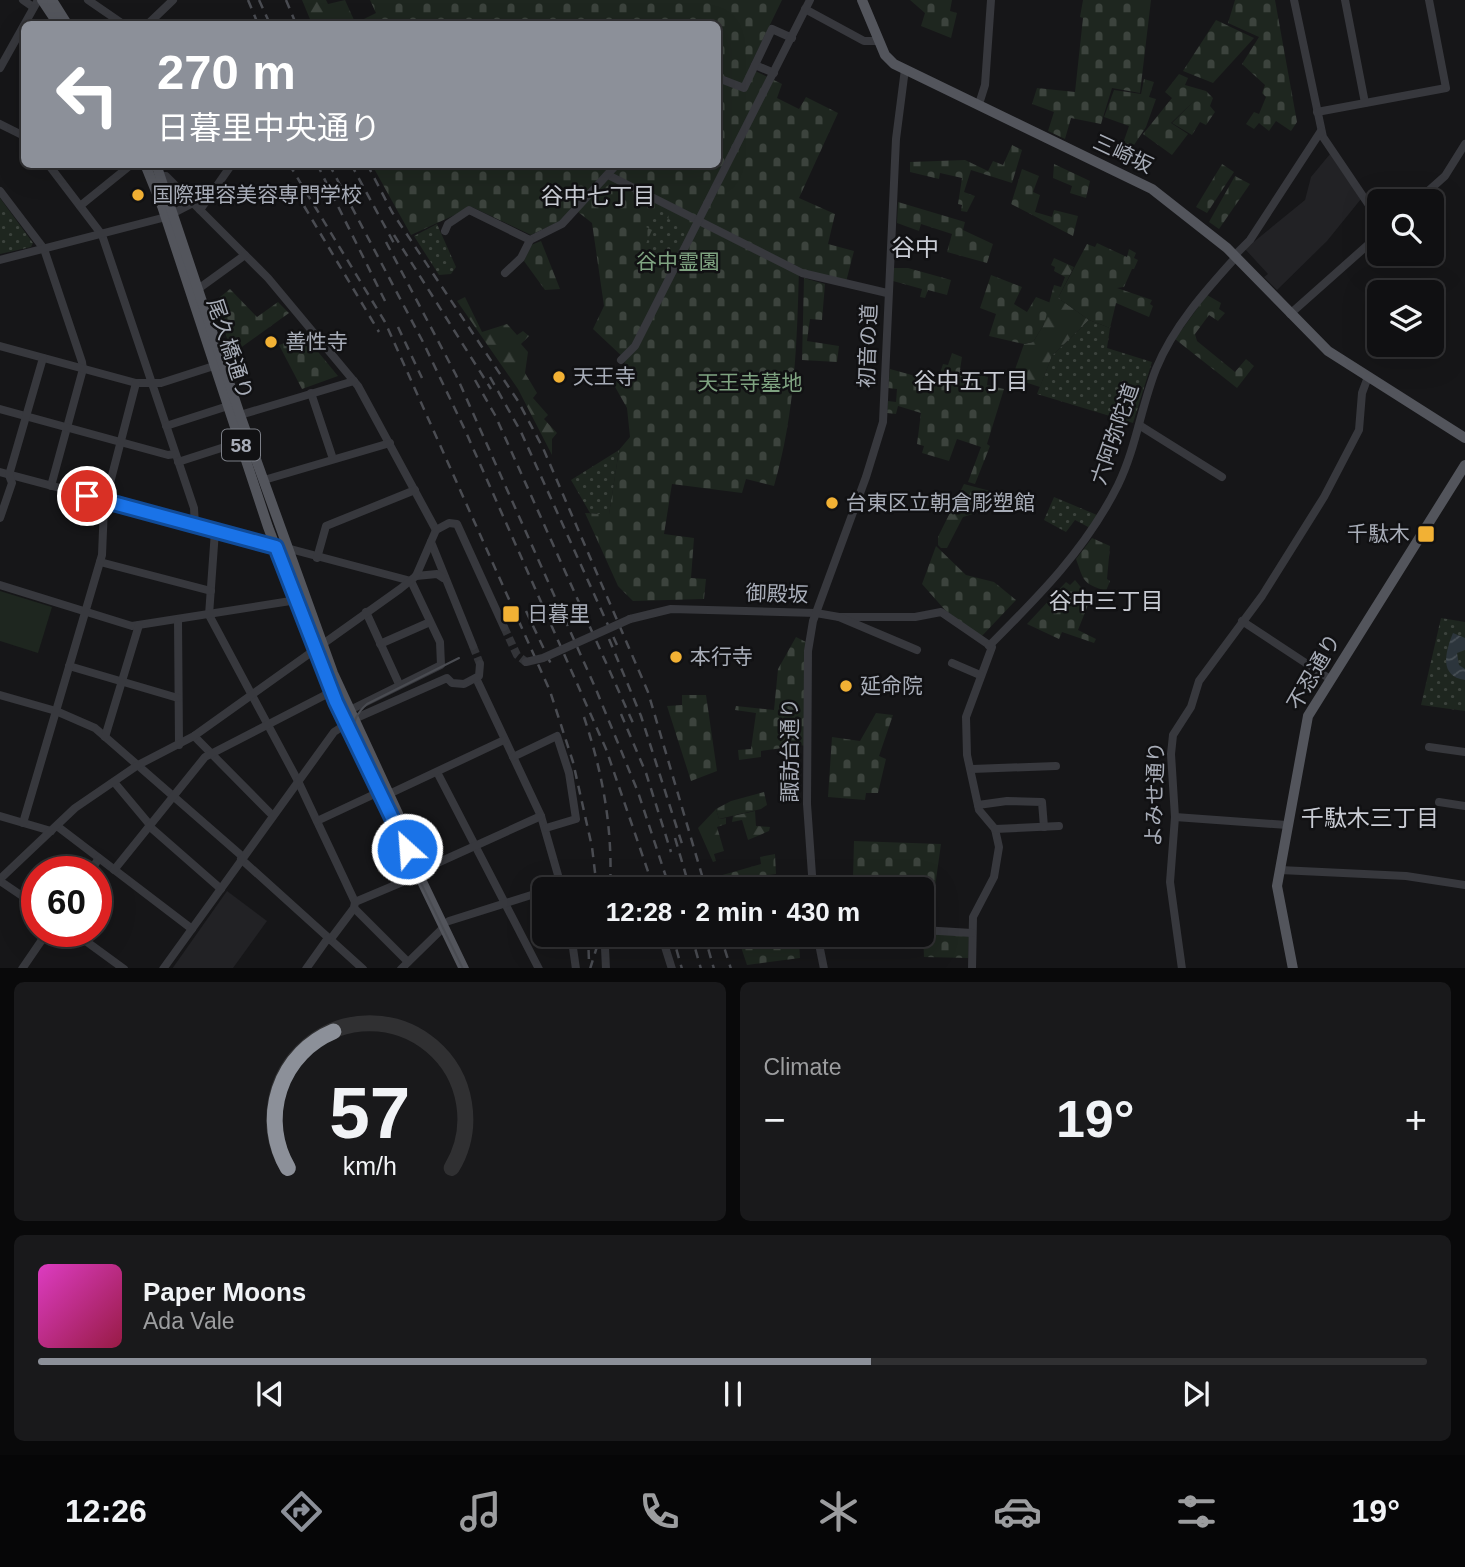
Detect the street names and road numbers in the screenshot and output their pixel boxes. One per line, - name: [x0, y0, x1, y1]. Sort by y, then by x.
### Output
- street label: 三崎坂: [1090, 130, 1157, 177]
- street label: 尾久橋通り: [203, 295, 258, 402]
- street label: 初音の道: [855, 304, 880, 388]
- street label: 六阿弥陀道: [1087, 380, 1142, 487]
- road number: 58: [222, 430, 260, 460]
- street label: 御殿坂: [745, 581, 809, 606]
- street label: 不忍通り: [1283, 630, 1345, 714]
- street label: 諏訪台通り: [778, 698, 801, 803]
- street label: よみせ通り: [1141, 741, 1168, 847]

